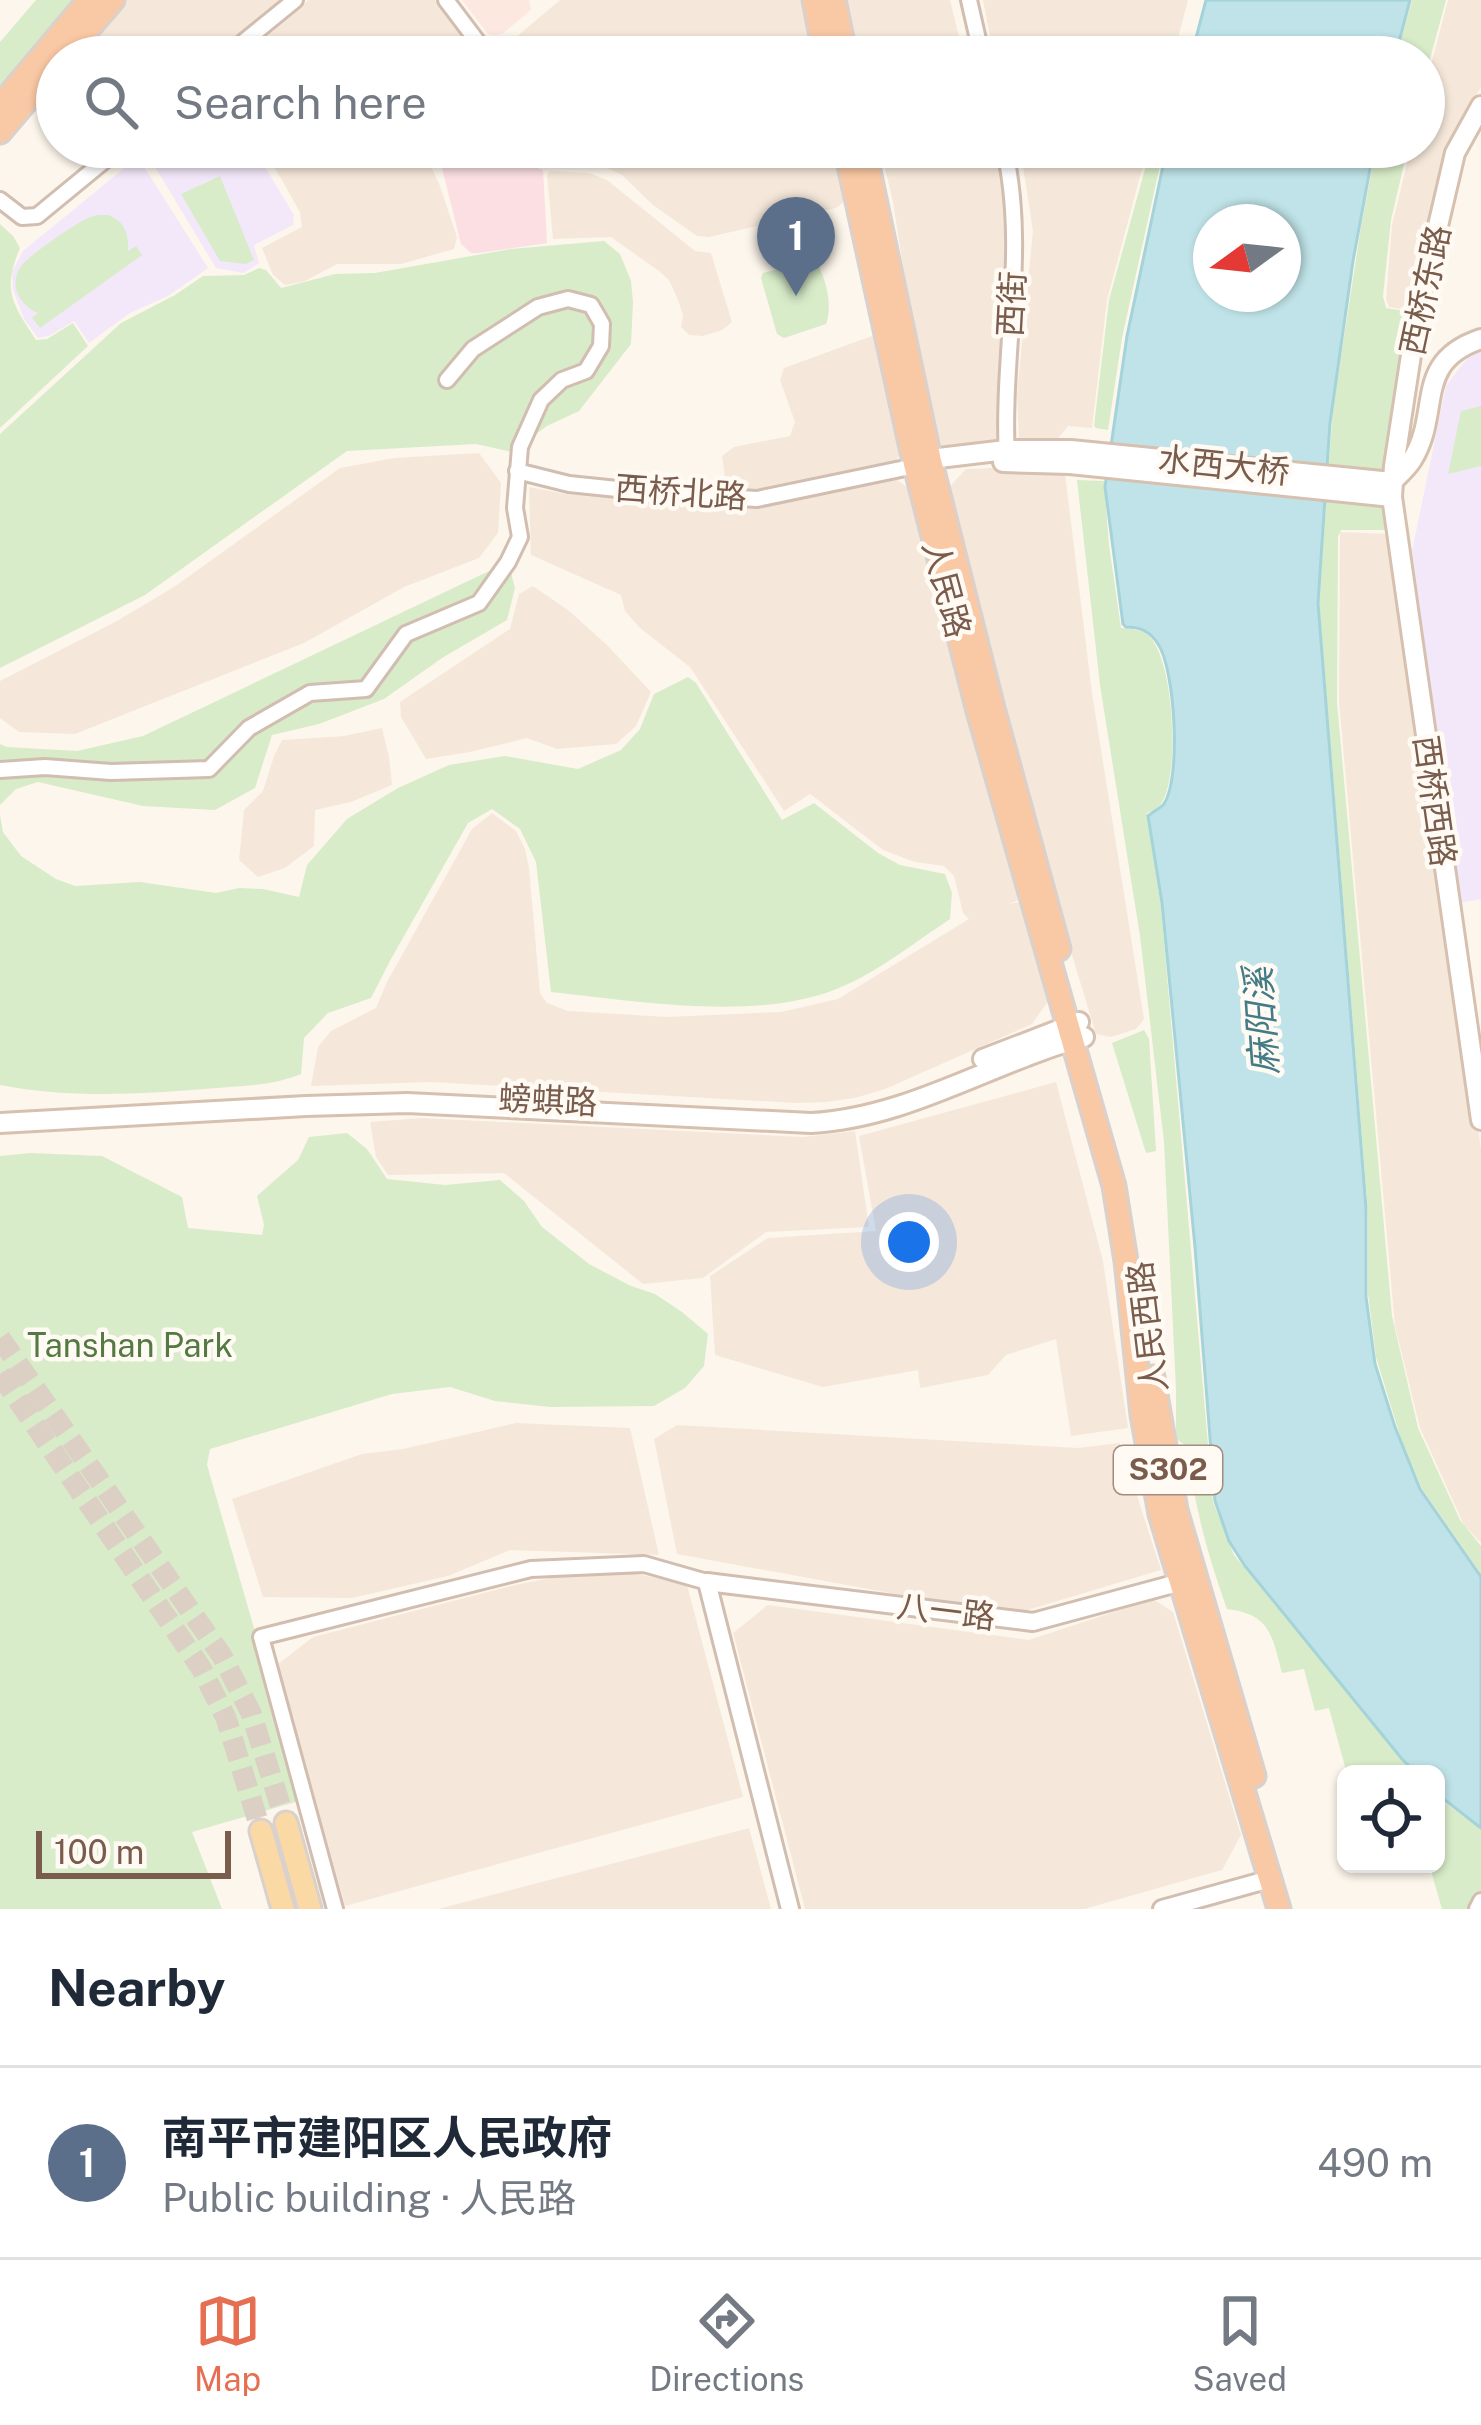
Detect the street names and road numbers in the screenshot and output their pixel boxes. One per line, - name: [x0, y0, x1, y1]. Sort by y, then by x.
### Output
- street label: 西桥东路: [1393, 221, 1457, 359]
- street label: 西街: [990, 270, 1032, 338]
- street label: 水西大桥: [1156, 439, 1292, 491]
- street label: 西桥北路: [614, 468, 748, 516]
- street label: 人民路: [916, 536, 978, 642]
- street label: 西桥西路: [1407, 733, 1463, 869]
- street label: 螃蜞路: [498, 1078, 598, 1122]
- street label: 人民西路: [1120, 1259, 1174, 1395]
- road number: S302: [1114, 1446, 1222, 1494]
- street label: 八一路: [895, 1586, 997, 1636]

